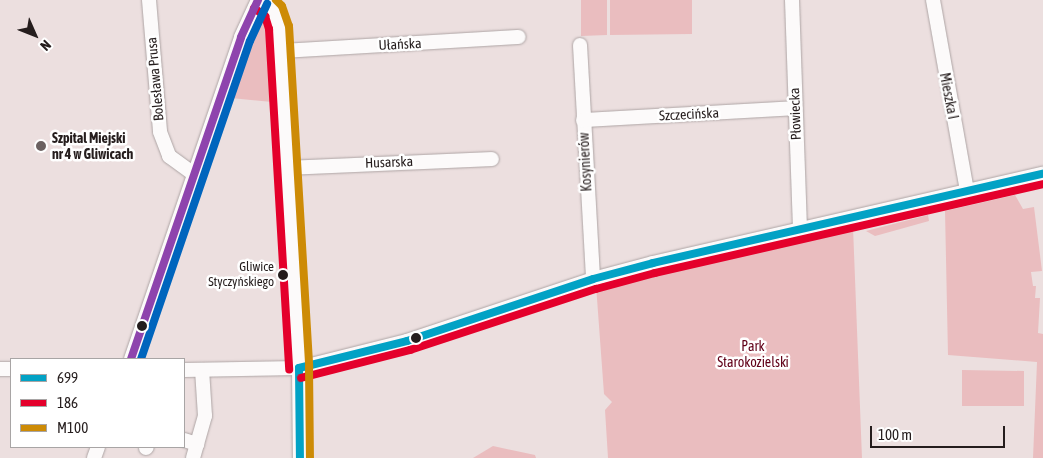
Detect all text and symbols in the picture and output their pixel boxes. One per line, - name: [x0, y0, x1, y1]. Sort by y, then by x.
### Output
- north arrow: [10, 10, 60, 60]
- street label: Ułańska: [378, 34, 422, 54]
- street label: Bolesława Prusa: [143, 36, 167, 122]
- text: N: [37, 37, 54, 54]
- street label: Mieszka I: [936, 71, 962, 121]
- street label: Płowiecka: [786, 87, 804, 141]
- street label: Szczecińska: [659, 104, 719, 124]
- place label: Szpital Miejski nr 4 w Gliwicach: [52, 130, 133, 162]
- street label: Kosynierów: [575, 132, 595, 192]
- marker: Szpital Miejski nr 4 w Gliwicach: [34, 139, 48, 153]
- street label: Husarska: [365, 153, 413, 171]
- place label: Gliwice Styczyńskiego: [208, 260, 274, 291]
- marker: Gliwice Styczyńskiego: [278, 270, 288, 280]
- unlabelled marker: [137, 321, 147, 331]
- unlabelled marker: [411, 333, 421, 343]
- park label: Park Starokozielski: [717, 338, 789, 371]
- legend: [10, 358, 185, 448]
- text: 699: [57, 369, 78, 386]
- text: 186: [57, 394, 78, 411]
- scale bar: [873, 416, 1008, 448]
- text: M100: [57, 419, 88, 436]
- text: 100 m: [878, 426, 912, 443]

